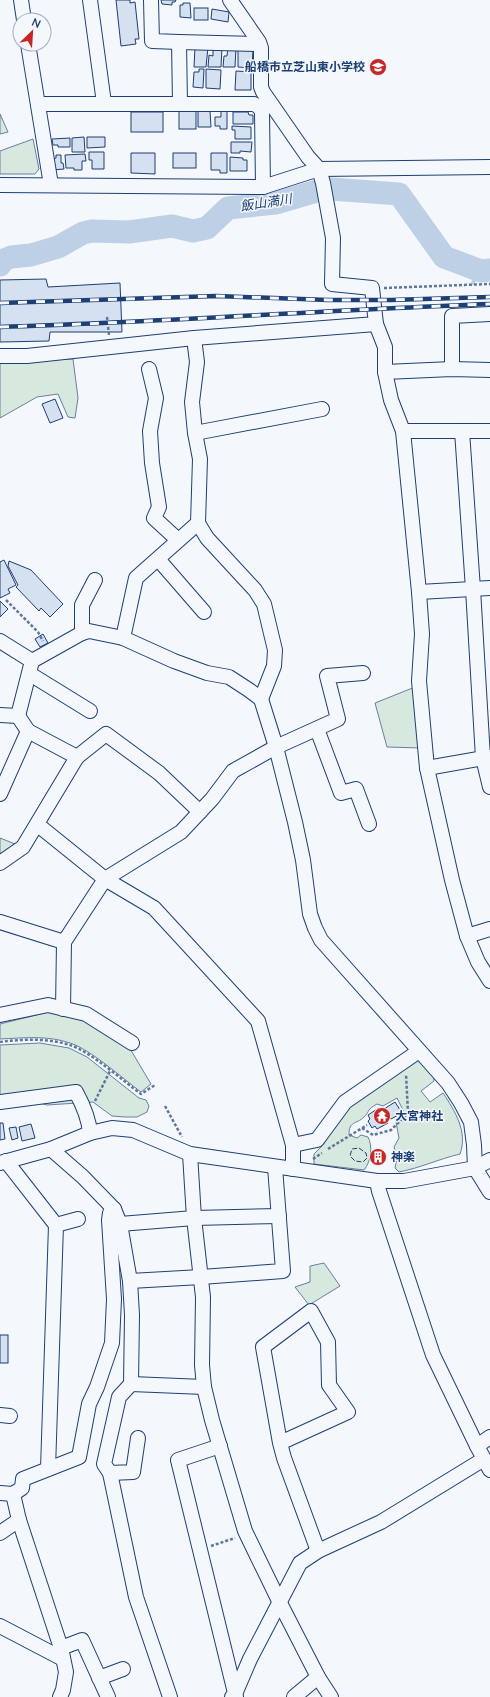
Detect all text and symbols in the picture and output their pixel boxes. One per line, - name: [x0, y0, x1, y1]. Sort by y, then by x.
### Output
- north arrow: [12, 12, 52, 52]
- text: N: [30, 15, 43, 30]
- school or university icon: 船橋市立芝山東小学校: [368, 57, 388, 77]
- place label: 船橋市立芝山東小学校: [245, 59, 365, 74]
- water label: 飯山満川: [239, 190, 295, 214]
- temple icon: 大宮神社: [372, 1106, 392, 1126]
- place label: 大宮神社: [395, 1108, 443, 1123]
- building icon: 神楽: [368, 1147, 388, 1167]
- place label: 神楽: [391, 1149, 415, 1164]

